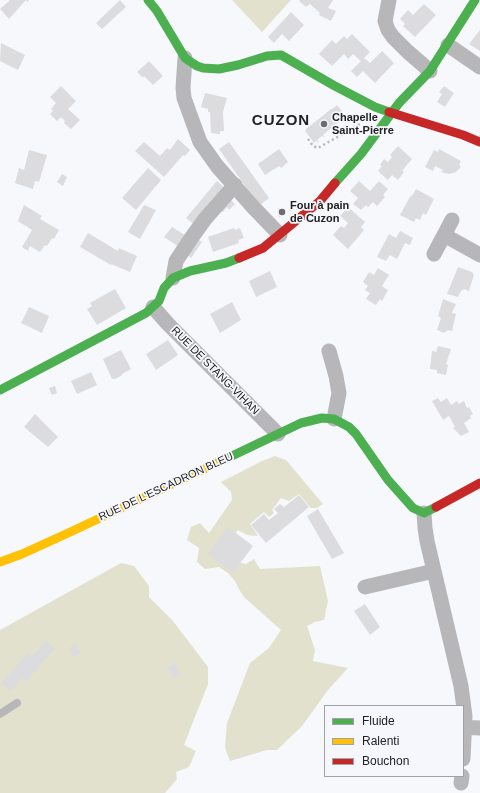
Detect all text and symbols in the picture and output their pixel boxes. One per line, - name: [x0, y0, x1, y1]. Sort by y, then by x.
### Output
- place label: Chapelle Saint-Pierre: [332, 111, 394, 137]
- district label: CUZON: [252, 112, 310, 130]
- marker: Chapelle Saint-Pierre: [319, 119, 329, 129]
- place label: Four à pain de Cuzon: [290, 199, 349, 225]
- marker: Four à pain de Cuzon: [277, 207, 287, 217]
- street label: RUE DE STANG-VIHAN: [168, 324, 262, 418]
- street label: RUE DE L'ESCADRON BLEU: [97, 450, 235, 524]
- legend: [324, 705, 464, 777]
- text: Fluide: [362, 714, 395, 728]
- text: Ralenti: [362, 734, 399, 748]
- text: Bouchon: [362, 754, 409, 768]

